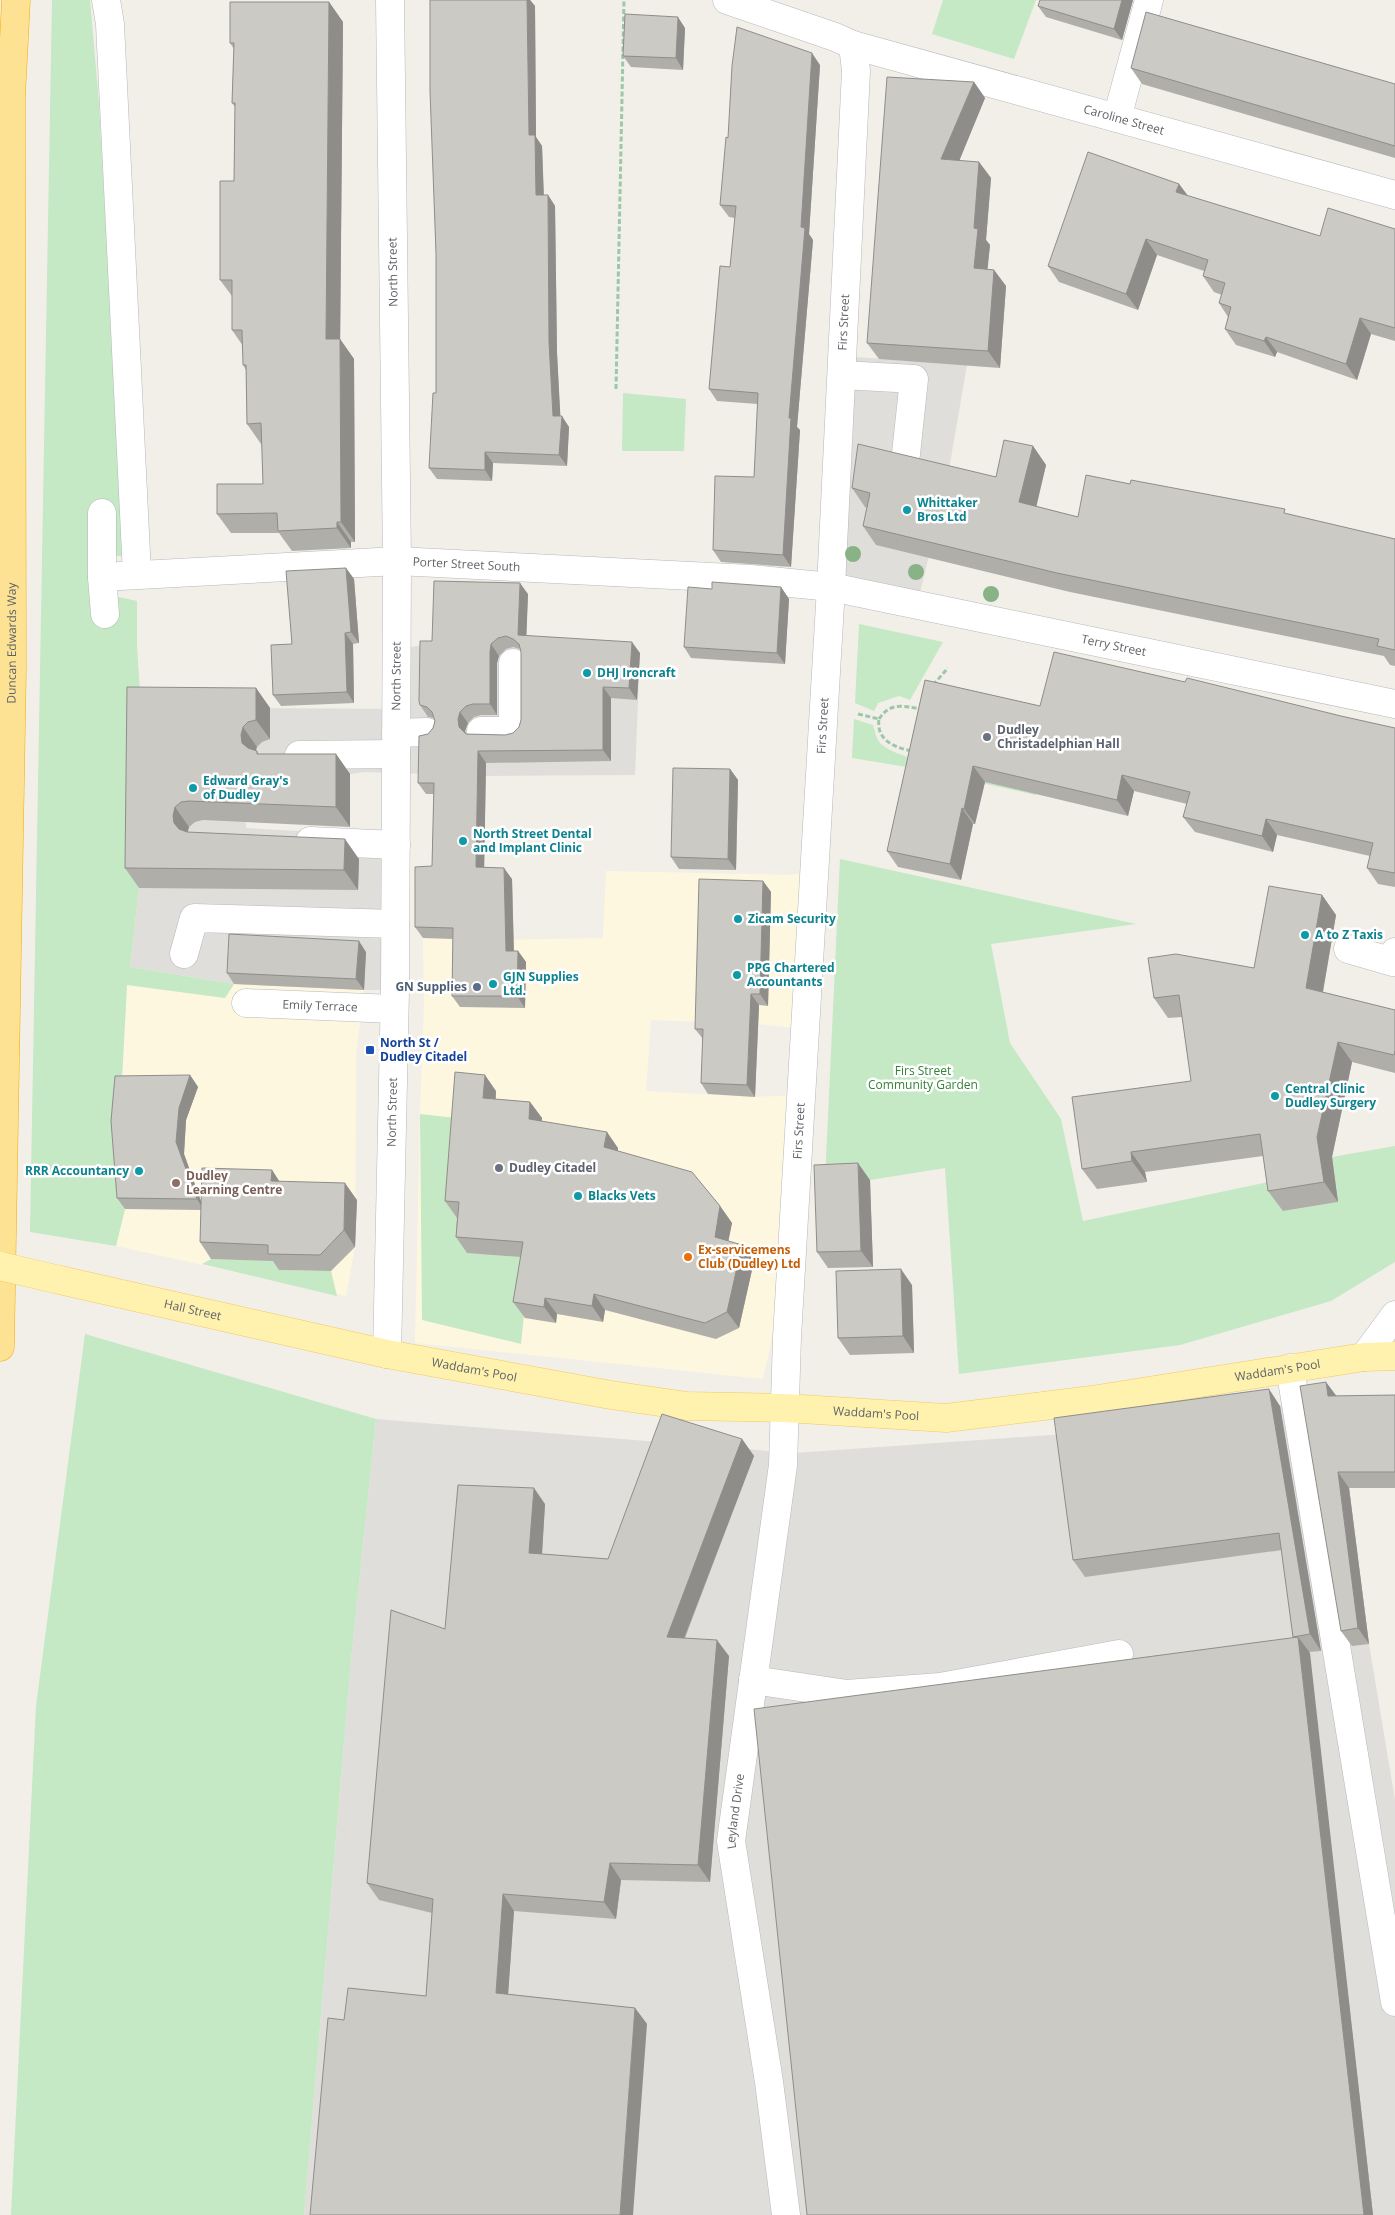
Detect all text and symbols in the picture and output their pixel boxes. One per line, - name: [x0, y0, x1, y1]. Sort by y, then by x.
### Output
- street label: Caroline Street: [1082, 100, 1166, 139]
- street label: North Street: [383, 237, 402, 307]
- street label: Firs Street: [833, 294, 853, 351]
- place label: Whittaker Bros Ltd: [917, 494, 978, 525]
- marker: Whittaker Bros Ltd: [901, 504, 913, 516]
- street label: Porter Street South: [412, 553, 521, 575]
- street label: Duncan Edwards Way: [2, 581, 20, 704]
- street label: Terry Street: [1080, 630, 1148, 660]
- street label: North Street: [387, 641, 405, 711]
- place label: DHJ Ironcraft: [597, 664, 676, 681]
- marker: DHJ Ironcraft: [581, 667, 593, 679]
- street label: Firs Street: [812, 697, 833, 754]
- place label: Dudley Christadelphian Hall: [997, 721, 1120, 752]
- marker: Dudley Christadelphian Hall: [981, 731, 993, 743]
- place label: Edward Gray's of Dudley: [203, 772, 288, 803]
- marker: Edward Gray's of Dudley: [187, 782, 199, 794]
- place label: North Street Dental and Implant Clinic: [473, 825, 592, 856]
- marker: North Street Dental and Implant Clinic: [457, 835, 469, 847]
- place label: Zicam Security: [748, 910, 836, 927]
- marker: Zicam Security: [732, 913, 744, 925]
- place label: A to Z Taxis: [1315, 926, 1383, 943]
- marker: A to Z Taxis: [1299, 929, 1311, 941]
- place label: PPG Chartered Accountants: [747, 959, 835, 990]
- place label: GJN Supplies Ltd.: [503, 968, 579, 999]
- marker: PPG Chartered Accountants: [731, 969, 743, 981]
- place label: GN Supplies: [395, 978, 467, 995]
- marker: GJN Supplies Ltd.: [487, 978, 499, 990]
- marker: GN Supplies: [471, 981, 483, 993]
- street label: Emily Terrace: [282, 995, 358, 1016]
- place label: North St / Dudley Citadel: [380, 1034, 467, 1065]
- marker: North St / Dudley Citadel: [364, 1044, 376, 1056]
- park label: Firs Street Community Garden: [868, 1062, 978, 1093]
- street label: North Street: [383, 1077, 401, 1147]
- place label: Central Clinic Dudley Surgery: [1285, 1080, 1376, 1111]
- marker: Central Clinic Dudley Surgery: [1269, 1090, 1281, 1102]
- street label: Firs Street: [788, 1102, 809, 1160]
- place label: Dudley Citadel: [509, 1159, 596, 1176]
- place label: RRR Accountancy: [25, 1162, 129, 1179]
- marker: Dudley Citadel: [493, 1162, 505, 1174]
- marker: RRR Accountancy: [133, 1165, 145, 1177]
- place label: Dudley Learning Centre: [186, 1167, 282, 1198]
- marker: Dudley Learning Centre: [170, 1177, 182, 1189]
- place label: Blacks Vets: [588, 1187, 656, 1204]
- marker: Blacks Vets: [572, 1190, 584, 1202]
- place label: Ex-servicemens Club (Dudley) Ltd: [698, 1241, 801, 1272]
- marker: Ex-servicemens Club (Dudley) Ltd: [682, 1251, 694, 1263]
- street label: Hall Street: [162, 1295, 223, 1324]
- street label: Waddam's Pool: [430, 1353, 518, 1386]
- street label: Waddam's Pool: [1233, 1355, 1321, 1385]
- street label: Waddam's Pool: [832, 1402, 920, 1424]
- street label: Leyland Drive: [722, 1772, 748, 1850]

